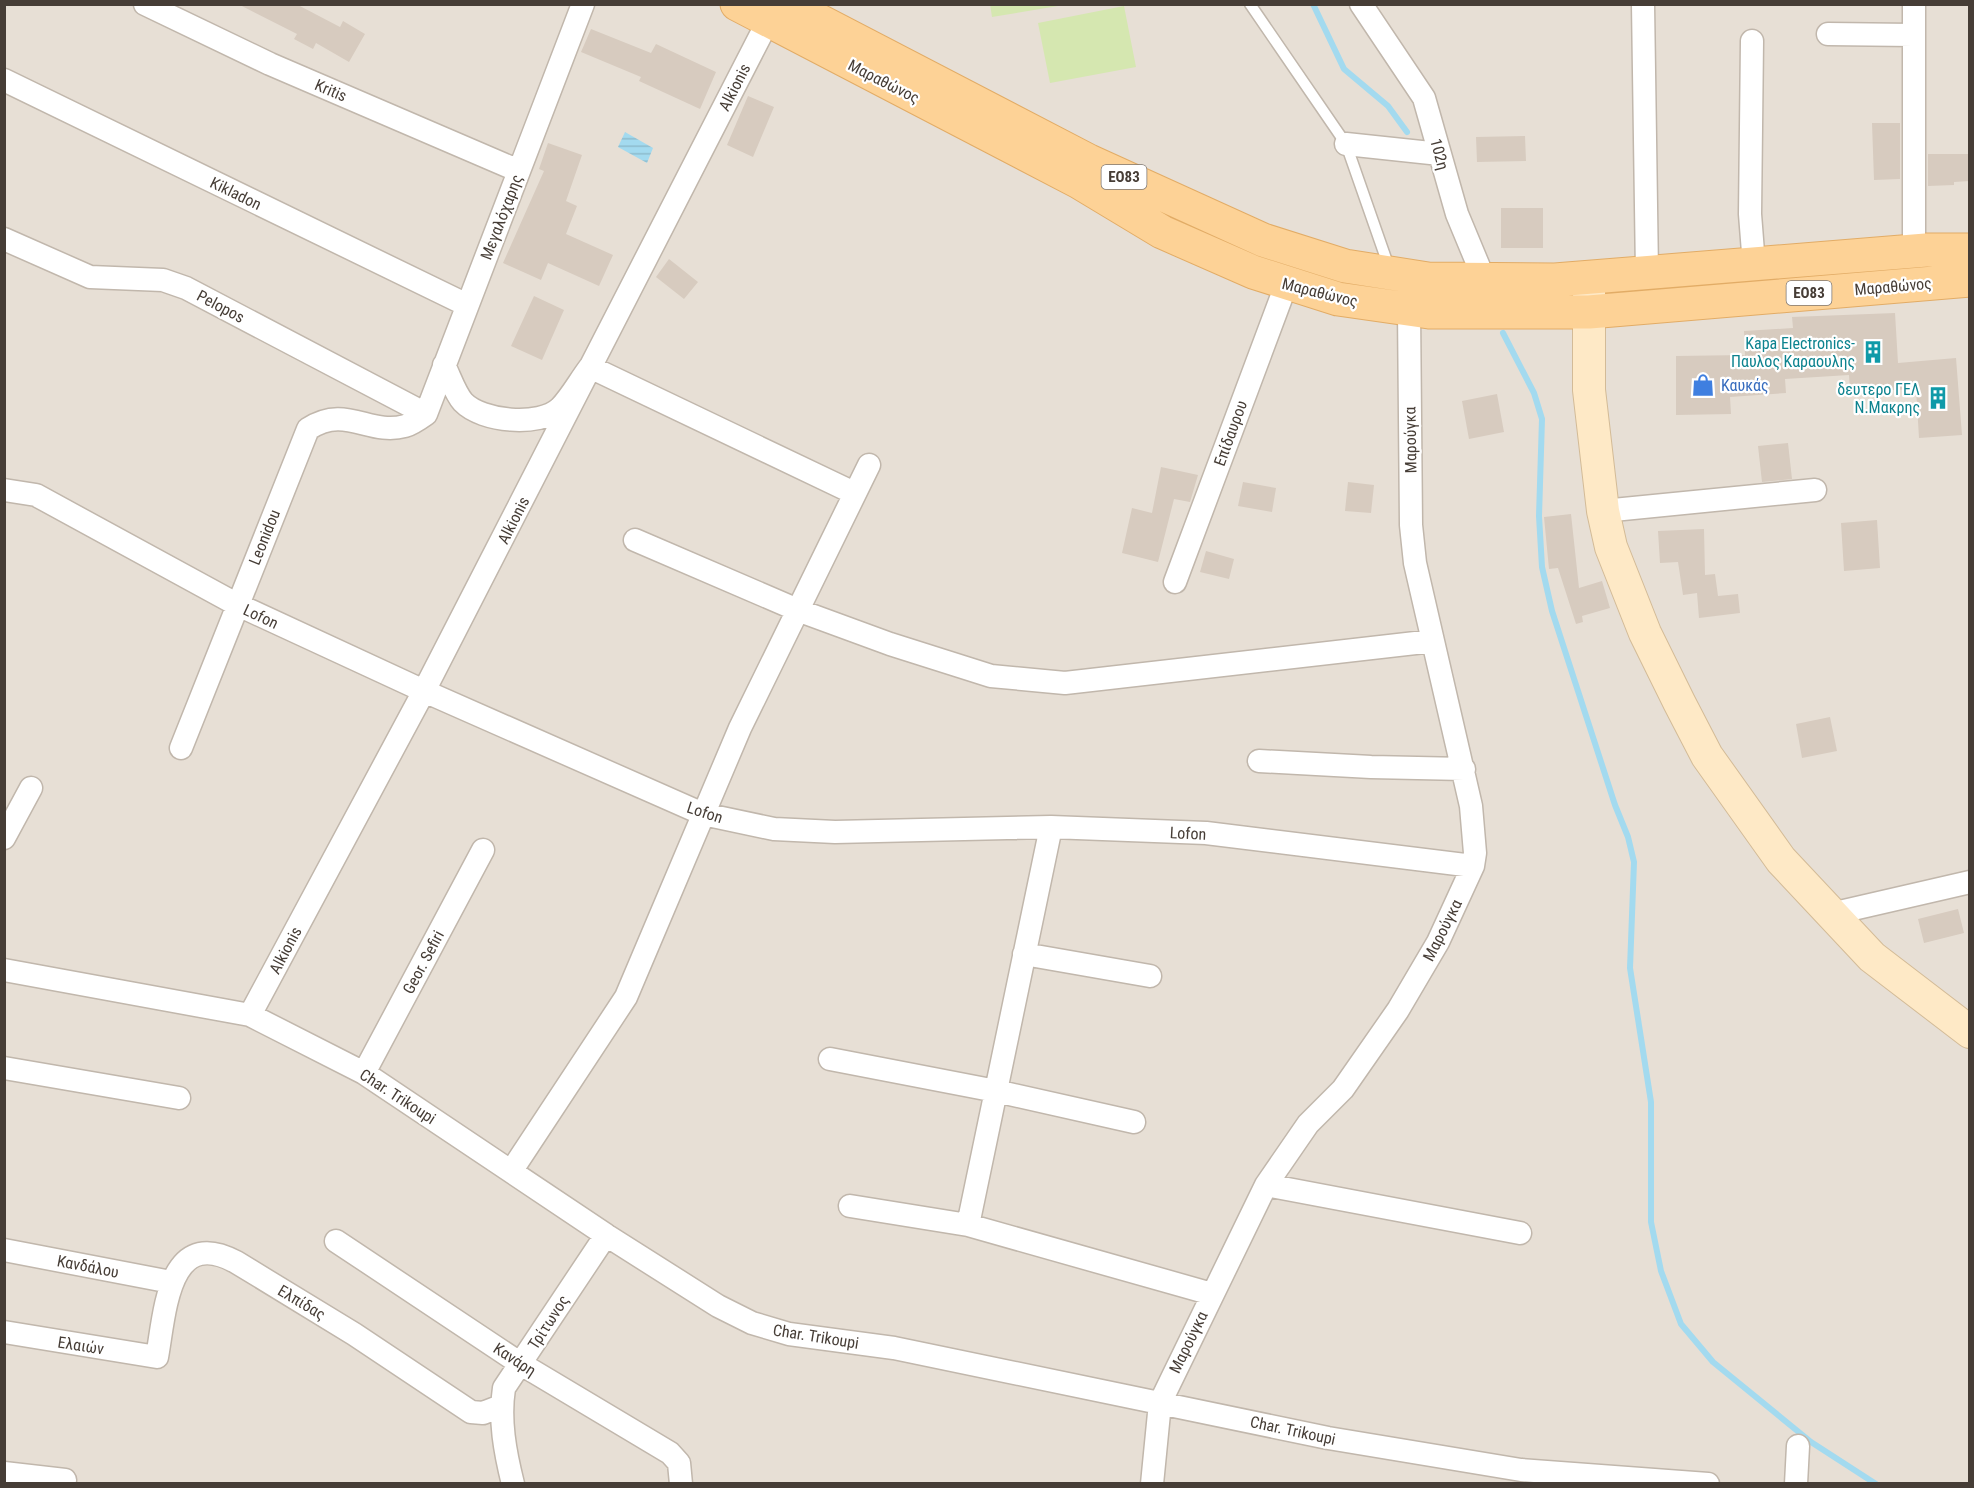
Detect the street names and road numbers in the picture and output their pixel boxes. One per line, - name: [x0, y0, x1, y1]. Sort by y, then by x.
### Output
- street label: Μαραθώνος: [845, 55, 923, 108]
- street label: Alkionis: [715, 60, 754, 114]
- street label: Kritis: [312, 75, 350, 106]
- street label: 102η: [1426, 136, 1453, 172]
- road number: ΕΟ83: [1102, 165, 1146, 189]
- street label: Μεγαλόχαρης: [477, 172, 526, 262]
- street label: Kikladon: [207, 173, 265, 214]
- street label: Μαραθώνος: [1280, 274, 1360, 311]
- street label: Μαραθώνος: [1854, 274, 1933, 299]
- road number: ΕΟ83: [1786, 281, 1832, 305]
- street label: Pelopos: [194, 286, 248, 327]
- street label: Επίδαυρου: [1210, 398, 1251, 469]
- street label: Μαρούγκα: [1400, 406, 1421, 473]
- street label: Alkionis: [494, 493, 533, 547]
- street label: Leonidou: [245, 507, 284, 568]
- street label: Lofon: [240, 600, 281, 633]
- street label: Lofon: [685, 798, 725, 827]
- street label: Lofon: [1169, 823, 1207, 844]
- street label: Μαρούγκα: [1419, 896, 1466, 964]
- street label: Alkionis: [265, 923, 306, 977]
- street label: Geor. Sefiri: [399, 927, 448, 997]
- street label: Char. Trikoupi: [356, 1065, 439, 1128]
- street label: Κανδάλου: [55, 1251, 120, 1282]
- street label: Ελπίδας: [274, 1281, 329, 1324]
- street label: Τρίτωνος: [524, 1292, 573, 1353]
- street label: Μαρούγκα: [1165, 1308, 1212, 1376]
- street label: Char. Trikoupi: [772, 1320, 860, 1353]
- street label: Ελαιών: [56, 1332, 106, 1359]
- street label: Κανάρη: [490, 1339, 540, 1380]
- street label: Char. Trikoupi: [1248, 1412, 1337, 1449]

